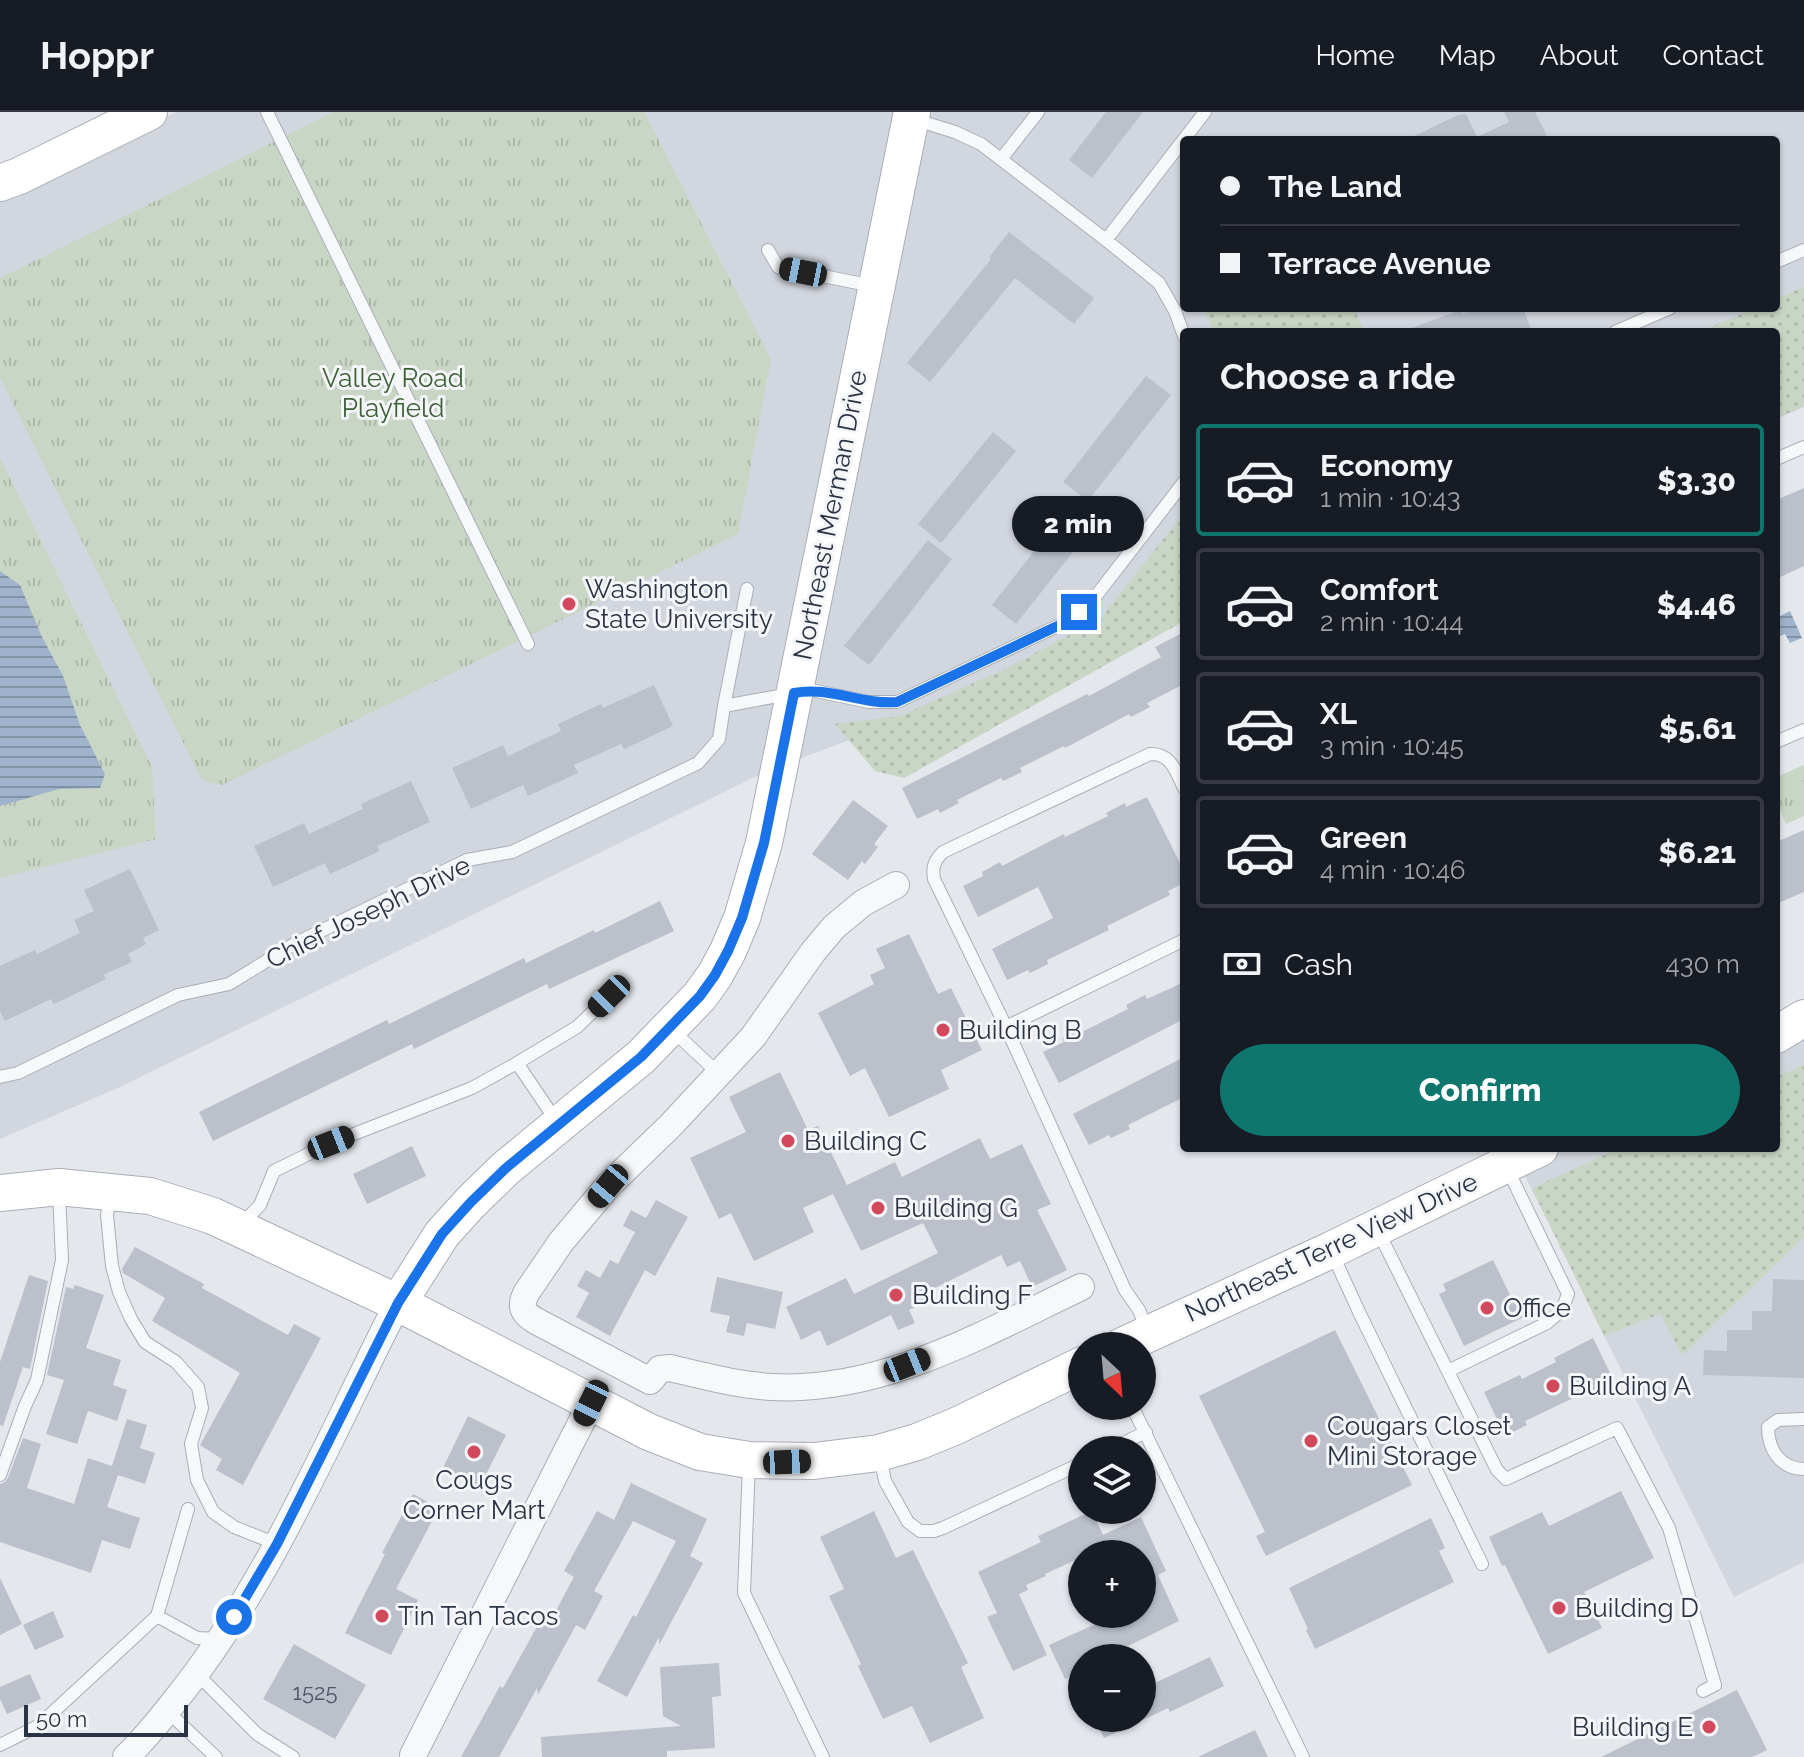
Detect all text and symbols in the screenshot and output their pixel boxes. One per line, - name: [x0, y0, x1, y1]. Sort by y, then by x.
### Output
- text: Hoppr: [40, 33, 154, 78]
- text: Home: [1315, 39, 1395, 72]
- text: Map: [1439, 39, 1496, 72]
- text: About: [1540, 39, 1619, 72]
- text: Contact: [1663, 39, 1764, 72]
- text: The Land: [1268, 169, 1402, 204]
- text: Terrace Avenue: [1268, 246, 1491, 281]
- car: [777, 256, 829, 288]
- text: Choose a ride: [1220, 355, 1455, 397]
- park label: Valley Road Playfield: [322, 363, 464, 423]
- street label: Northeast Merman Drive: [787, 368, 873, 662]
- icon: car: [1224, 444, 1296, 516]
- text: Economy: [1320, 448, 1453, 483]
- text: $3.30: [1657, 463, 1736, 498]
- text: 1 min · 10:43: [1320, 483, 1461, 513]
- callout: 2 min: [1013, 496, 1145, 552]
- text: 2 min: [1044, 509, 1112, 539]
- icon: car: [1224, 568, 1296, 640]
- text: Comfort: [1320, 572, 1439, 607]
- place label: Washington State University: [585, 574, 773, 634]
- text: $4.46: [1657, 587, 1736, 622]
- route end: [1061, 594, 1097, 630]
- marker: Washington State University: [560, 595, 578, 613]
- text: 2 min · 10:44: [1320, 607, 1463, 637]
- icon: car: [1224, 692, 1296, 764]
- text: XL: [1320, 696, 1357, 731]
- text: $5.61: [1659, 711, 1736, 746]
- text: 3 min · 10:45: [1320, 731, 1464, 761]
- icon: car: [1224, 816, 1296, 888]
- text: Green: [1320, 820, 1407, 855]
- text: $6.21: [1658, 835, 1736, 870]
- street label: Chief Joseph Drive: [261, 850, 475, 974]
- text: 4 min · 10:46: [1320, 855, 1466, 885]
- icon: cash: [1220, 942, 1264, 986]
- text: Cash: [1284, 947, 1353, 982]
- text: 430 m: [1665, 949, 1740, 979]
- car: [584, 971, 634, 1021]
- place label: Building B: [959, 1015, 1082, 1045]
- marker: Building B: [934, 1021, 952, 1039]
- button: Confirm: [1220, 1044, 1740, 1136]
- car: [304, 1123, 358, 1163]
- place label: Building C: [804, 1126, 927, 1156]
- marker: Building C: [779, 1132, 797, 1150]
- car: [583, 1160, 633, 1212]
- street label: Northeast Terre View Drive: [1180, 1166, 1482, 1328]
- place label: Building G: [894, 1193, 1018, 1223]
- marker: Building G: [869, 1199, 887, 1217]
- place label: Building F: [912, 1280, 1033, 1310]
- marker: Building F: [887, 1286, 905, 1304]
- place label: Office: [1503, 1293, 1571, 1323]
- marker: Office: [1478, 1299, 1496, 1317]
- north arrow: [1068, 1332, 1156, 1420]
- map controls: [1068, 1332, 1156, 1732]
- car: [880, 1345, 934, 1385]
- place label: Building A: [1569, 1371, 1691, 1401]
- car: [570, 1376, 612, 1430]
- marker: Building A: [1544, 1377, 1562, 1395]
- place label: Cougars Closet Mini Storage: [1327, 1411, 1511, 1471]
- marker: Cougars Closet Mini Storage: [1302, 1432, 1320, 1450]
- button: layers: [1068, 1436, 1156, 1524]
- marker: Cougs Corner Mart: [465, 1443, 483, 1461]
- car: [763, 1449, 811, 1475]
- place label: Cougs Corner Mart: [403, 1465, 546, 1525]
- button: +: [1068, 1540, 1156, 1628]
- place label: Building D: [1575, 1593, 1699, 1623]
- route start: [216, 1599, 252, 1635]
- marker: Building D: [1550, 1599, 1568, 1617]
- place label: Tin Tan Tacos: [398, 1601, 558, 1631]
- marker: Tin Tan Tacos: [373, 1607, 391, 1625]
- button: −: [1068, 1644, 1156, 1732]
- house number: 1525: [293, 1679, 337, 1705]
- scale bar: [24, 1701, 188, 1737]
- text: 50 m: [36, 1706, 87, 1732]
- place label: Building E: [1572, 1712, 1693, 1742]
- marker: Building E: [1700, 1718, 1718, 1736]

